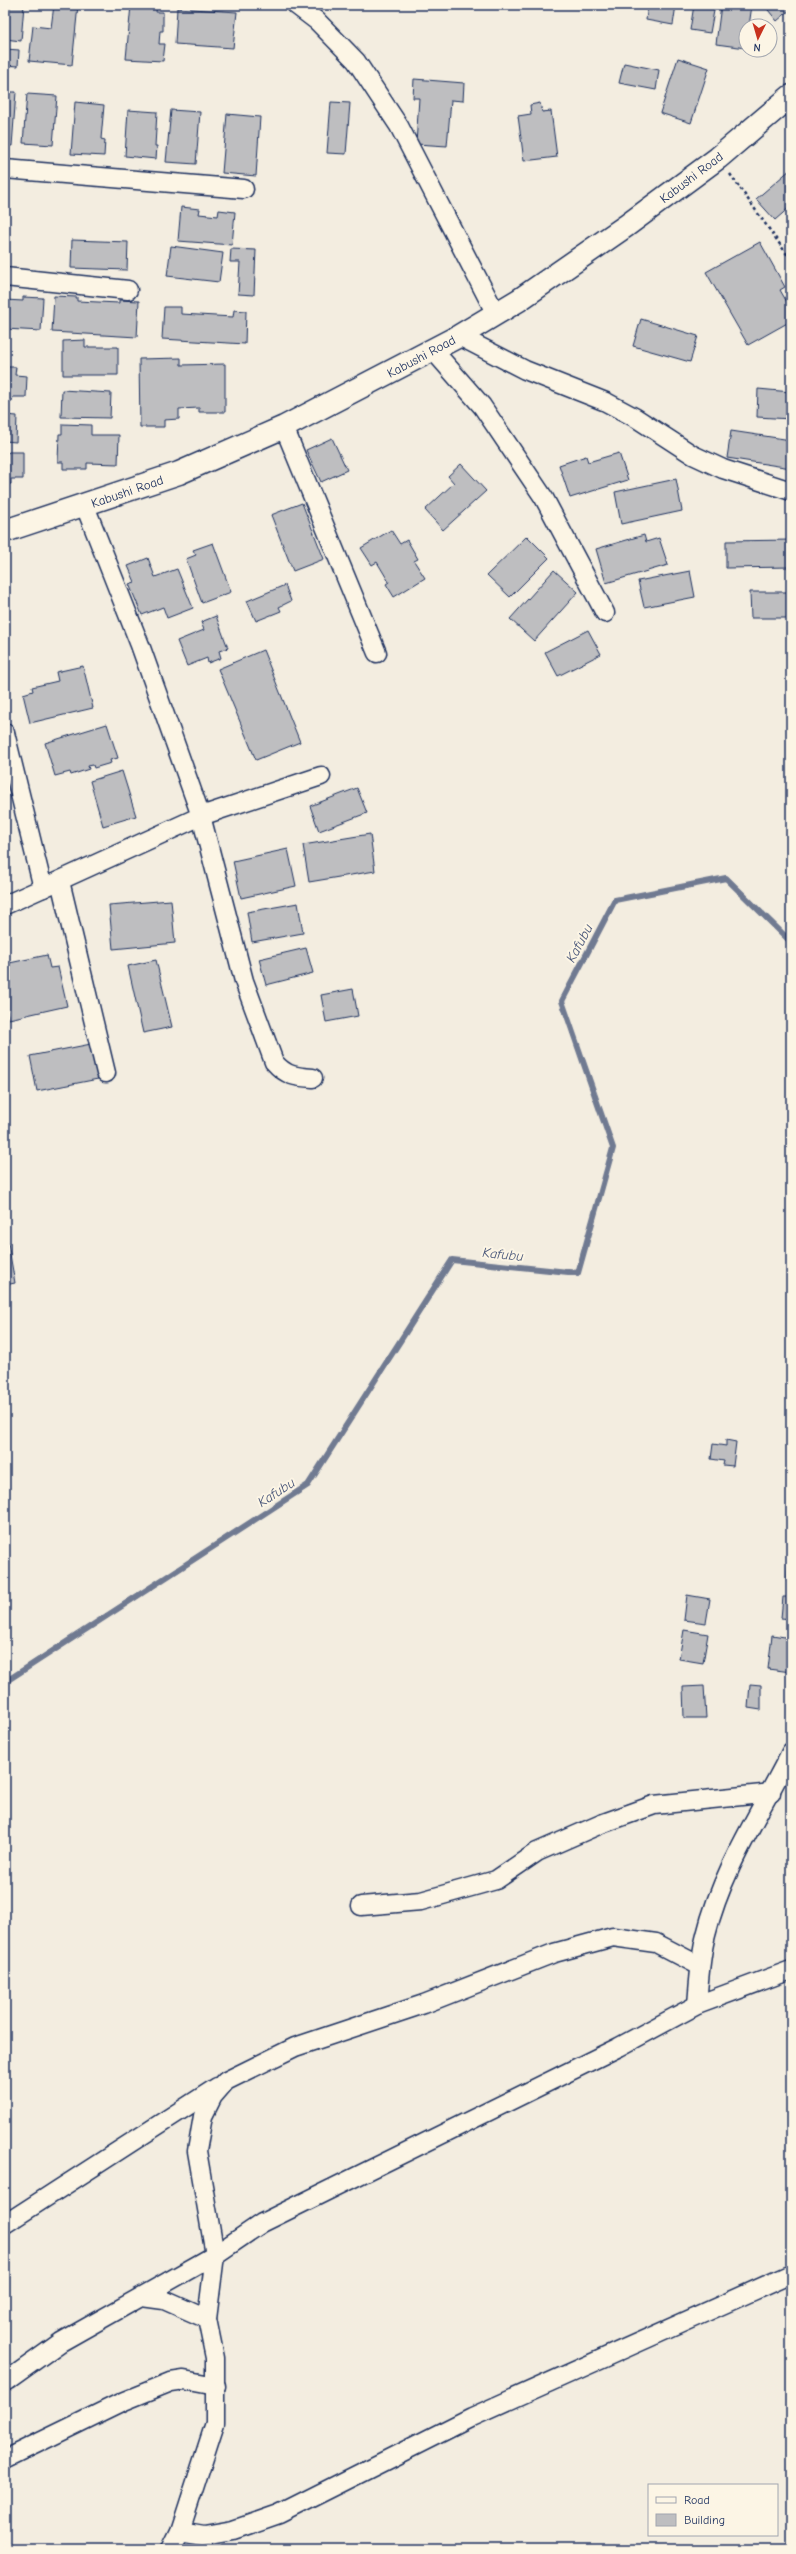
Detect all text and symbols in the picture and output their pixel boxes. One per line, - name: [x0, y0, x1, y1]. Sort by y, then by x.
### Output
- north arrow: [738, 18, 778, 58]
- text: N: [753, 41, 761, 54]
- street label: Kabushi Road: [657, 149, 726, 206]
- street label: Kabushi Road: [384, 332, 458, 381]
- street label: Kabushi Road: [89, 472, 165, 511]
- water label: Kafubu: [562, 921, 597, 965]
- water label: Kafubu: [482, 1244, 524, 1265]
- water label: Kafubu: [254, 1474, 298, 1511]
- legend: [648, 2484, 778, 2536]
- text: Road: [684, 2493, 710, 2507]
- text: Building: [684, 2513, 725, 2527]

